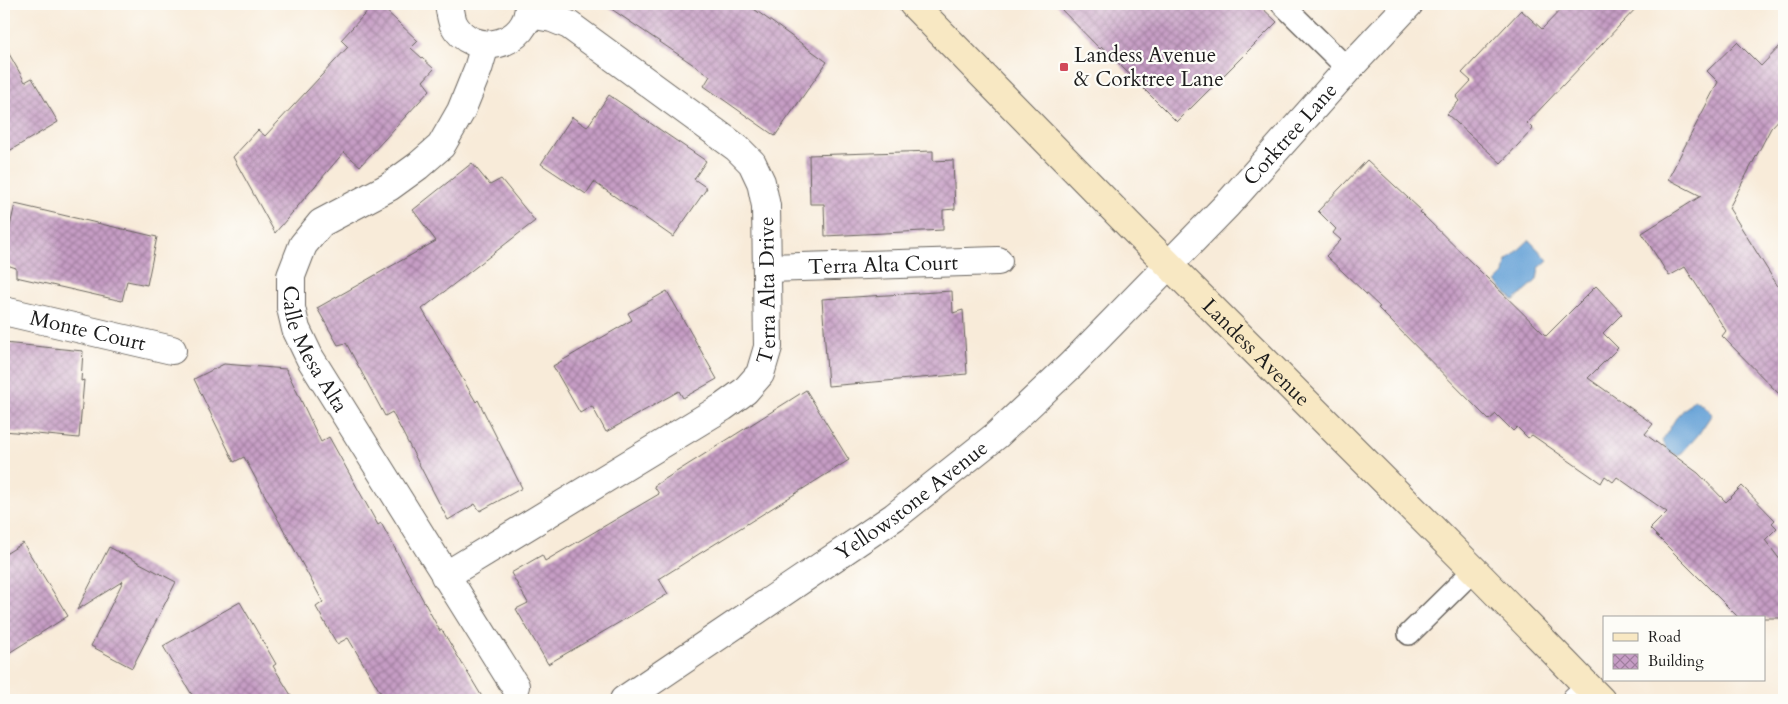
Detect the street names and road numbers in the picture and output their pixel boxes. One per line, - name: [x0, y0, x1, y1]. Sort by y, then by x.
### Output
- street label: Corktree Lane: [1237, 77, 1344, 192]
- street label: Terra Alta Drive: [750, 216, 783, 368]
- street label: Terra Alta Court: [808, 248, 959, 282]
- street label: Calle Mesa Alta: [276, 285, 355, 418]
- street label: Landess Avenue: [1195, 292, 1316, 413]
- street label: Monte Court: [27, 303, 149, 359]
- street label: Yellowstone Avenue: [830, 434, 994, 568]

